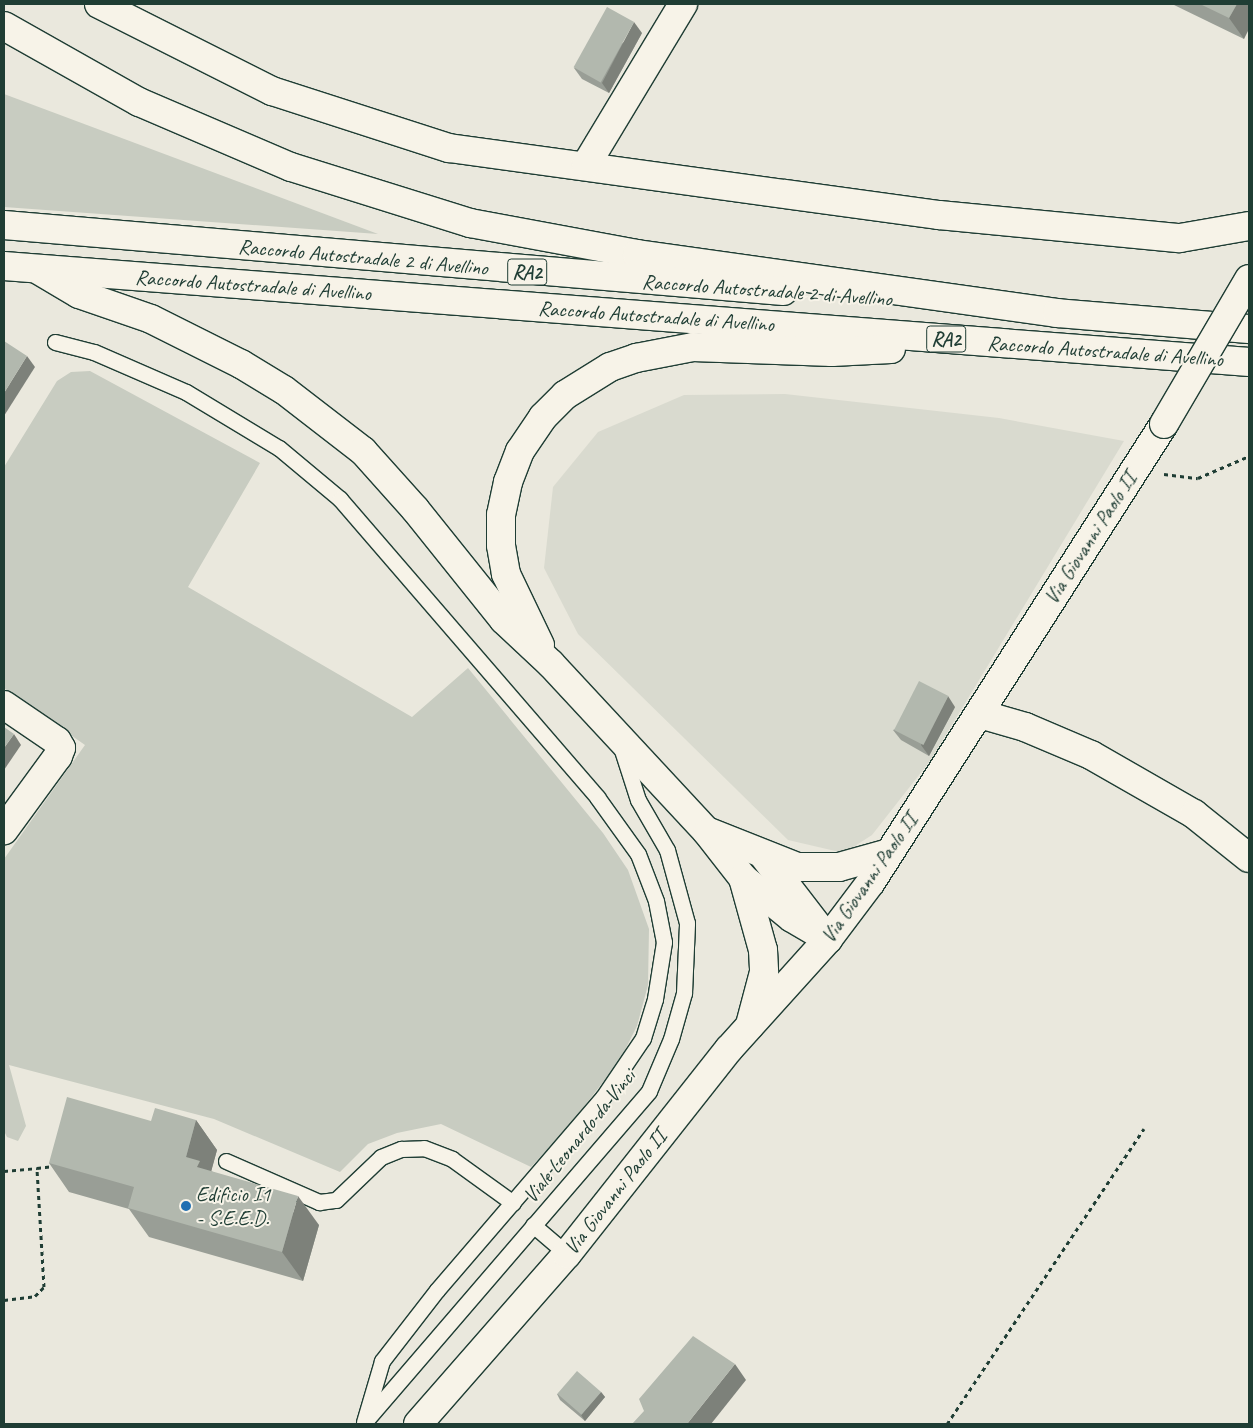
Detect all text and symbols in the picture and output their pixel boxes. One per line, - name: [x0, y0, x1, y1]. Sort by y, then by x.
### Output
- street label: Raccordo Autostradale 2 di Avellino: [237, 234, 489, 280]
- road number: RA2: [507, 254, 547, 290]
- street label: Raccordo Autostradale di Avellino: [135, 264, 371, 306]
- street label: Raccordo Autostradale 2 di Avellino: [641, 269, 893, 311]
- street label: Raccordo Autostradale di Avellino: [538, 295, 774, 337]
- road number: RA2: [926, 322, 966, 356]
- street label: Raccordo Autostradale di Avellino: [987, 330, 1223, 372]
- street label: Via Giovanni Paolo II: [1038, 468, 1142, 608]
- street label: Via Giovanni Paolo II: [815, 809, 923, 947]
- street label: Viale Leonardo da Vinci: [517, 1064, 641, 1208]
- street label: Via Giovanni Paolo II: [558, 1124, 672, 1260]
- place label: Edificio I1 - S.E.E.D.: [196, 1181, 271, 1231]
- marker: Edificio I1 - S.E.E.D.: [180, 1200, 192, 1212]

